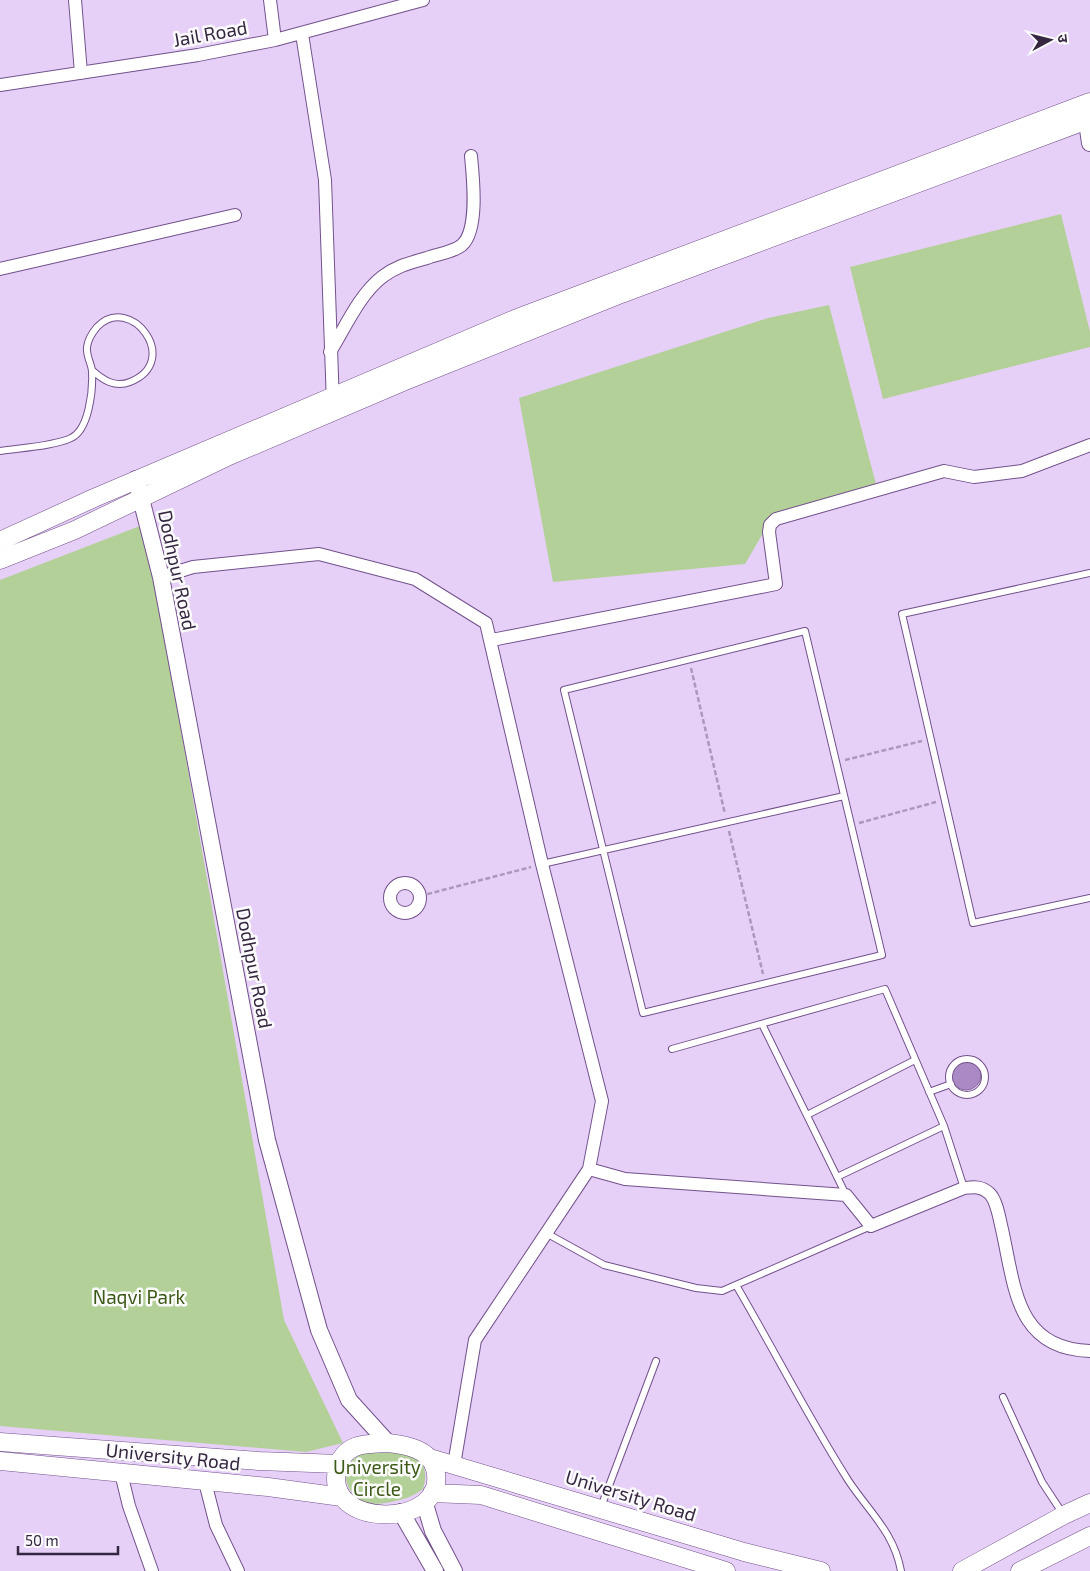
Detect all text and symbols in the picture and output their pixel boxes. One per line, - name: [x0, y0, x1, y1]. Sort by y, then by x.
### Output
- street label: Jail Road: [171, 15, 249, 51]
- north arrow: [1025, 15, 1075, 65]
- text: उ: [1054, 33, 1072, 44]
- street label: Dodhpur Road: [154, 508, 202, 632]
- street label: Dodhpur Road: [232, 906, 278, 1030]
- park label: Naqvi Park: [93, 1285, 186, 1308]
- street label: University Road: [104, 1437, 242, 1475]
- park label: University Circle: [333, 1455, 421, 1500]
- street label: University Road: [563, 1464, 699, 1526]
- scale bar: [18, 1524, 118, 1556]
- text: 50 m: [25, 1531, 59, 1549]

